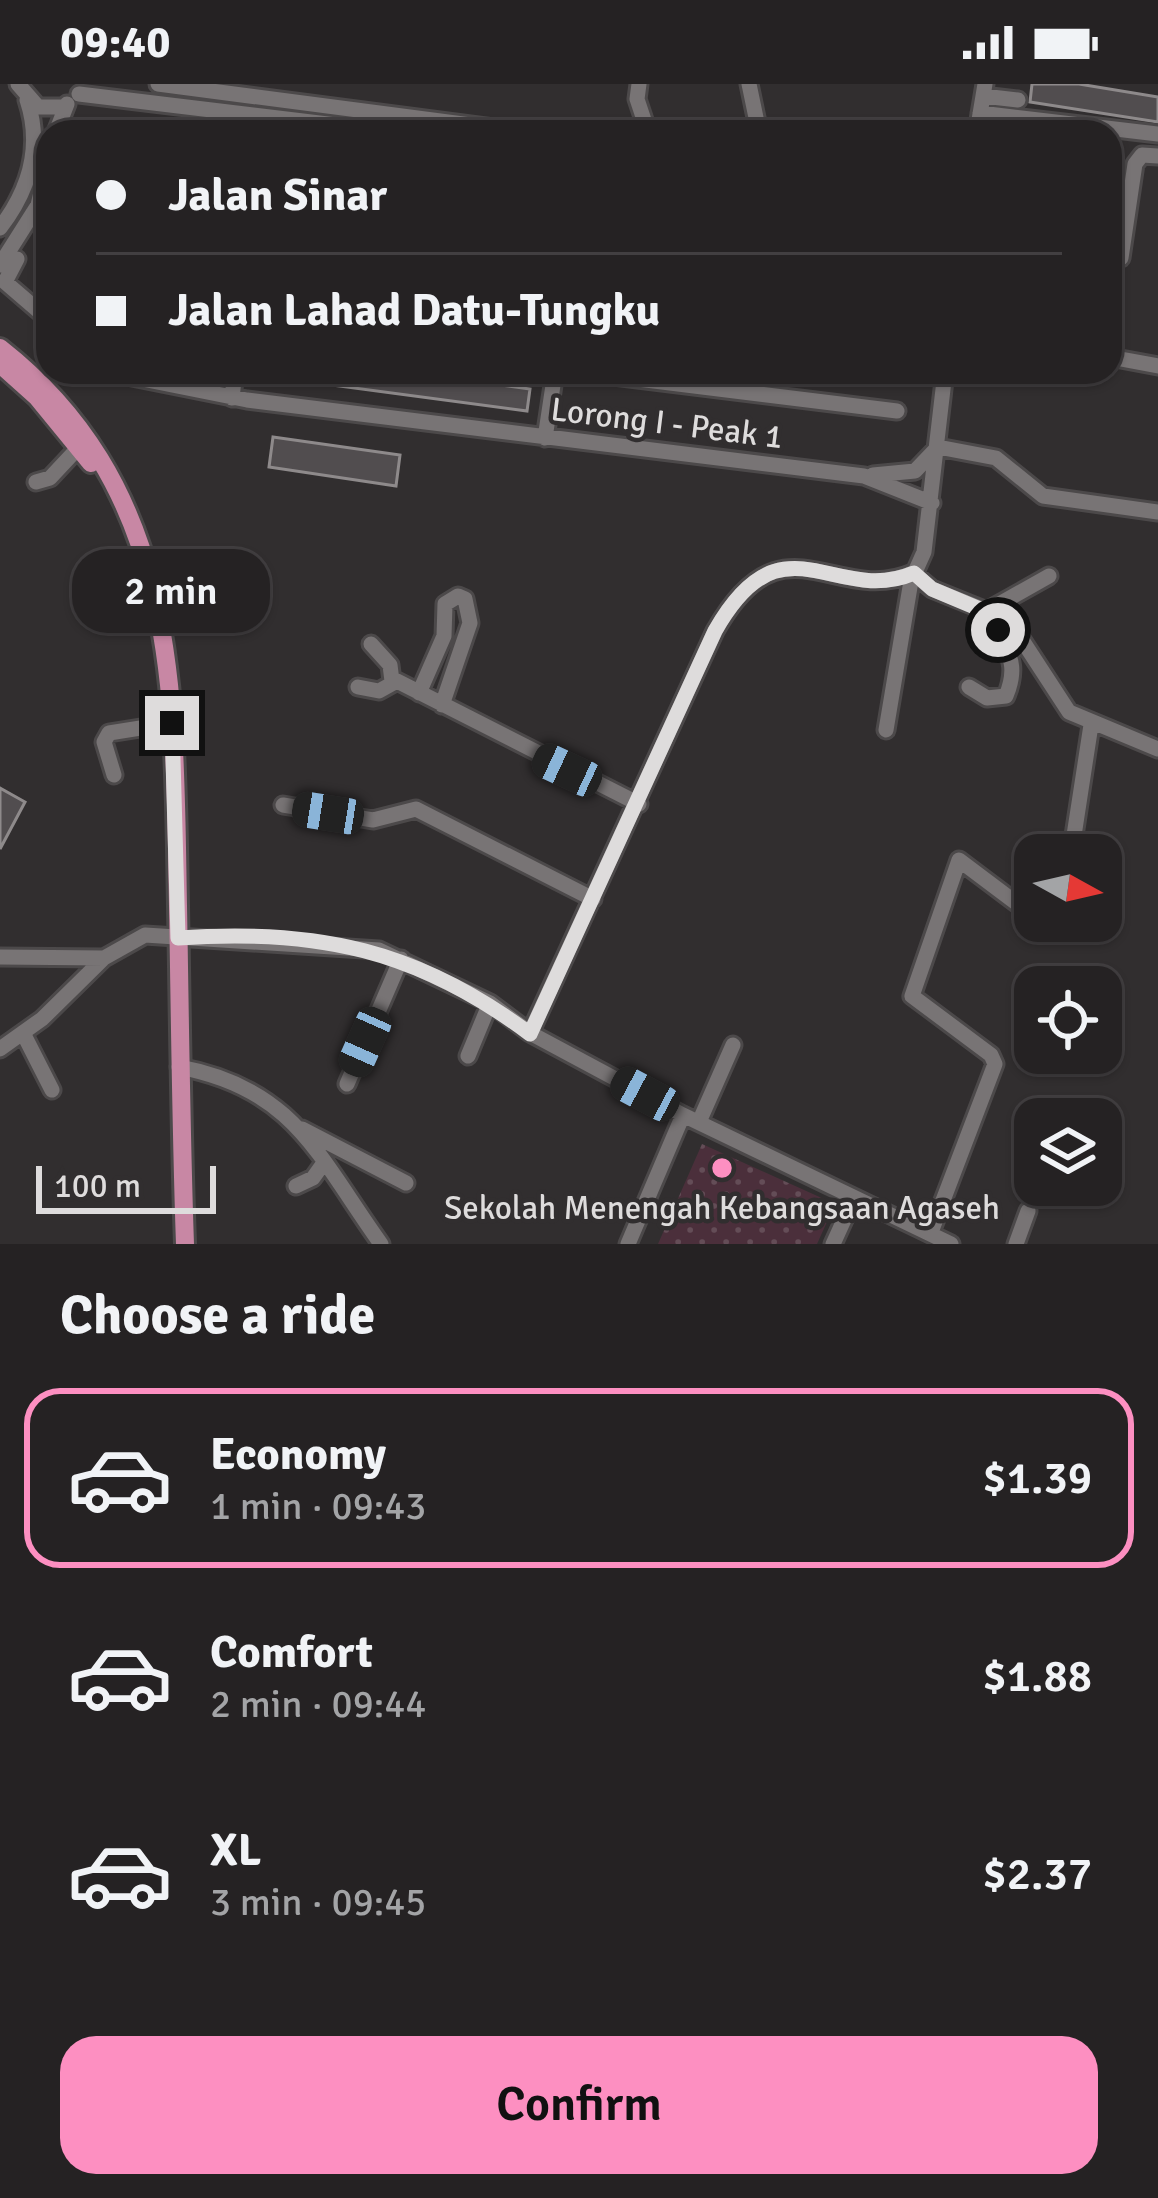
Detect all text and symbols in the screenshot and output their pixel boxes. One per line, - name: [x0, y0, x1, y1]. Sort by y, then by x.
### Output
- text: 09:40: [60, 15, 170, 70]
- text: Jalan Sinar: [168, 168, 387, 223]
- text: Jalan Lahad Datu-Tungku: [168, 283, 660, 338]
- street label: Lorong I - Peak 1: [549, 389, 785, 458]
- callout: 2 min: [73, 549, 271, 633]
- text: 2 min: [124, 567, 218, 615]
- route start: [971, 603, 1025, 657]
- route end: [145, 696, 199, 750]
- car: [527, 738, 607, 802]
- car: [290, 790, 366, 836]
- north arrow: [1014, 834, 1122, 942]
- map controls: [1014, 834, 1122, 1206]
- button: locate: [1014, 966, 1122, 1074]
- car: [334, 1002, 396, 1082]
- car: [605, 1061, 685, 1127]
- button: layers: [1014, 1098, 1122, 1206]
- marker: Sekolah Menengah Kebangsaan Agaseh: [709, 1155, 735, 1181]
- scale bar: [36, 1160, 216, 1213]
- text: 100 m: [54, 1166, 141, 1207]
- place label: Sekolah Menengah Kebangsaan Agaseh: [444, 1188, 1000, 1229]
- text: Choose a ride: [60, 1282, 375, 1349]
- icon: car: [66, 1424, 174, 1532]
- text: Economy: [210, 1427, 386, 1482]
- text: $1.39: [982, 1451, 1092, 1506]
- text: 1 min · 09:43: [210, 1482, 426, 1530]
- icon: car: [66, 1622, 174, 1730]
- text: Comfort: [210, 1625, 373, 1680]
- text: $1.88: [982, 1649, 1092, 1704]
- text: 2 min · 09:44: [210, 1680, 426, 1728]
- icon: car: [66, 1820, 174, 1928]
- text: XL: [210, 1823, 261, 1878]
- text: $2.37: [982, 1847, 1092, 1902]
- text: 3 min · 09:45: [210, 1878, 426, 1926]
- button: Confirm: [60, 2036, 1098, 2174]

